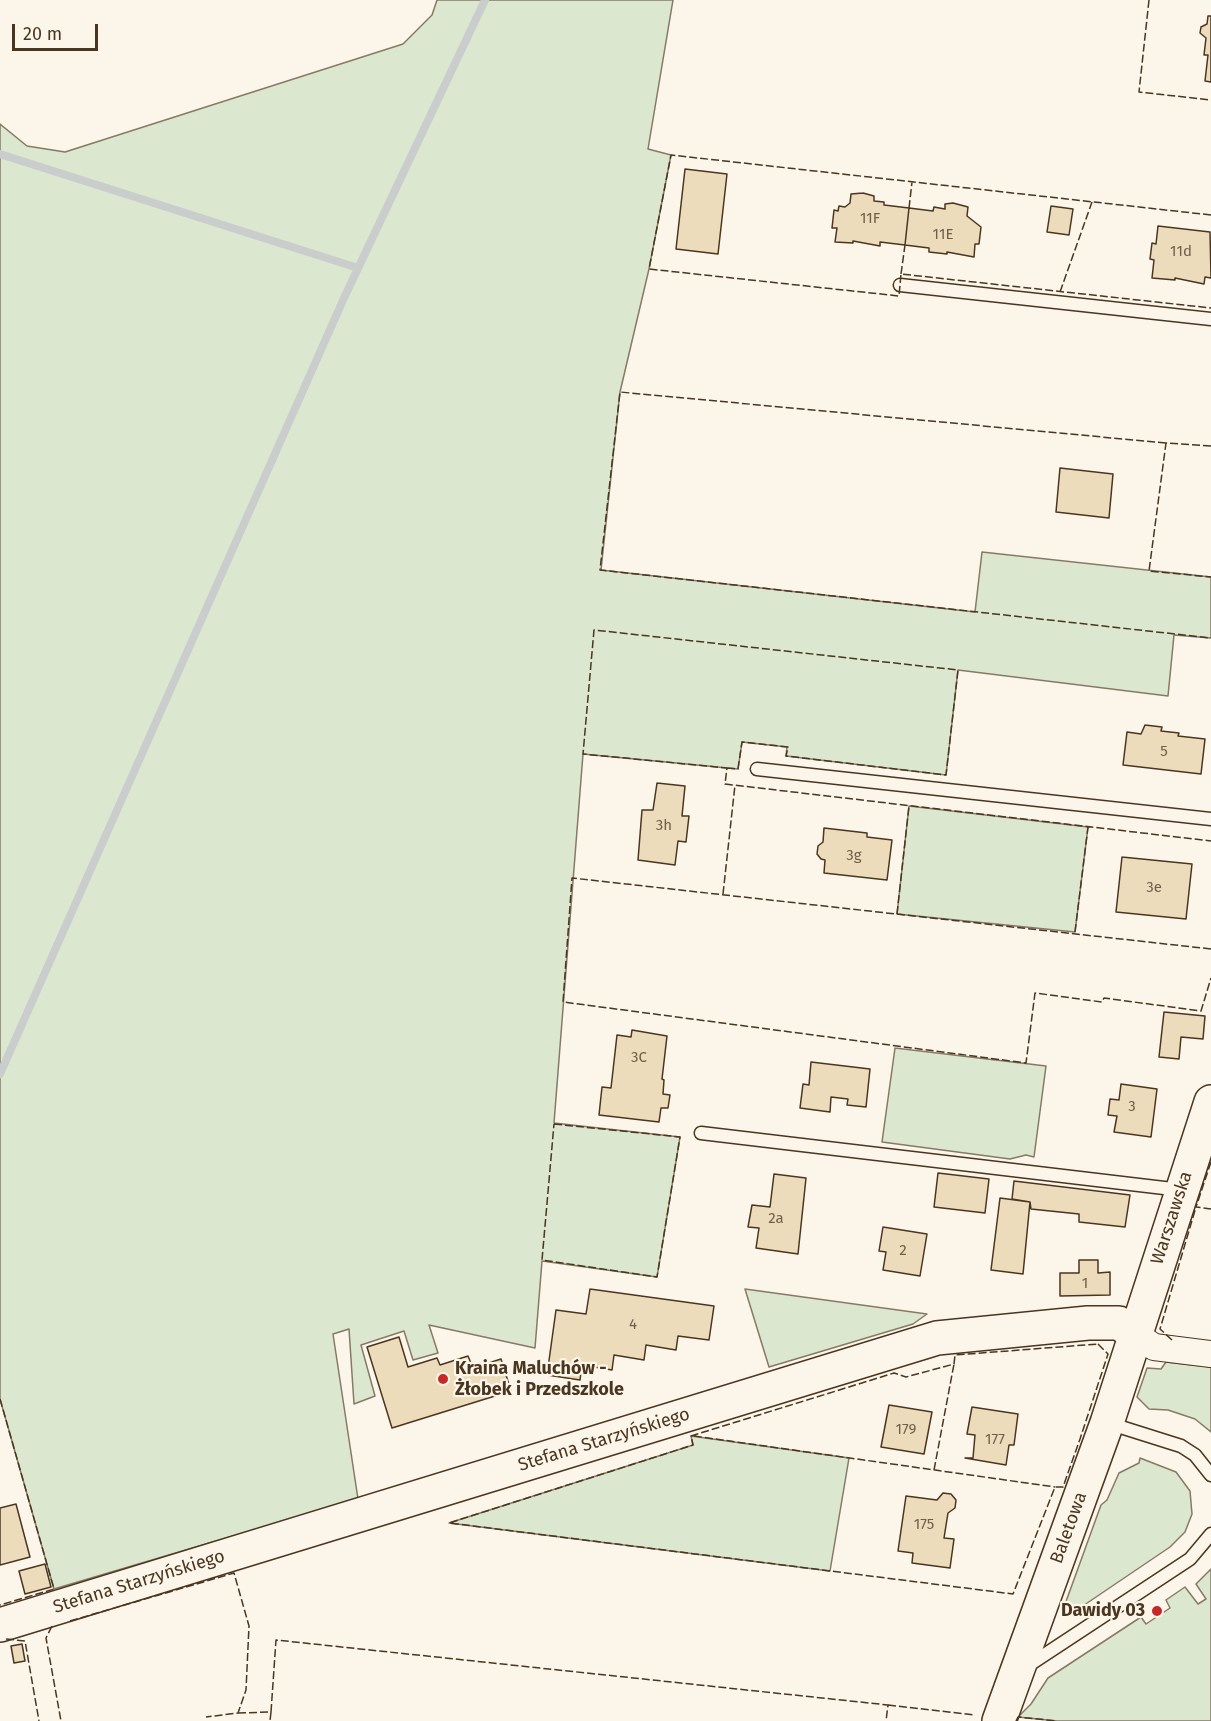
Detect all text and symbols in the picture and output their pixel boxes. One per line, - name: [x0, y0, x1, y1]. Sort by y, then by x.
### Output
- scale bar: [15, 12, 100, 50]
- text: 20 m: [23, 23, 62, 45]
- house number: 11F: [860, 210, 880, 228]
- house number: 11E: [933, 226, 953, 244]
- house number: 11d: [1170, 243, 1192, 261]
- house number: 5: [1160, 743, 1168, 761]
- house number: 3h: [656, 817, 672, 835]
- house number: 3g: [846, 847, 862, 865]
- house number: 3e: [1146, 879, 1162, 897]
- house number: 3C: [631, 1049, 647, 1067]
- house number: 3: [1128, 1098, 1136, 1116]
- street label: Warszawska: [1147, 1169, 1197, 1267]
- house number: 2a: [768, 1210, 784, 1228]
- house number: 2: [899, 1242, 907, 1260]
- house number: 1: [1082, 1275, 1088, 1293]
- house number: 4: [629, 1316, 637, 1334]
- place label: Kraina Maluchów - Żłobek i Przedszkole: [455, 1358, 624, 1400]
- marker: Kraina Maluchów - Żłobek i Przedszkole: [436, 1372, 450, 1386]
- street label: Stefana Starzyńskiego: [515, 1404, 693, 1476]
- house number: 179: [896, 1421, 916, 1439]
- house number: 177: [985, 1431, 1005, 1449]
- street label: Baletowa: [1046, 1489, 1092, 1567]
- house number: 175: [914, 1516, 934, 1534]
- street label: Stefana Starzyńskiego: [50, 1546, 228, 1618]
- place label: Dawidy 03: [1061, 1600, 1145, 1622]
- marker: Dawidy 03: [1150, 1604, 1164, 1618]

